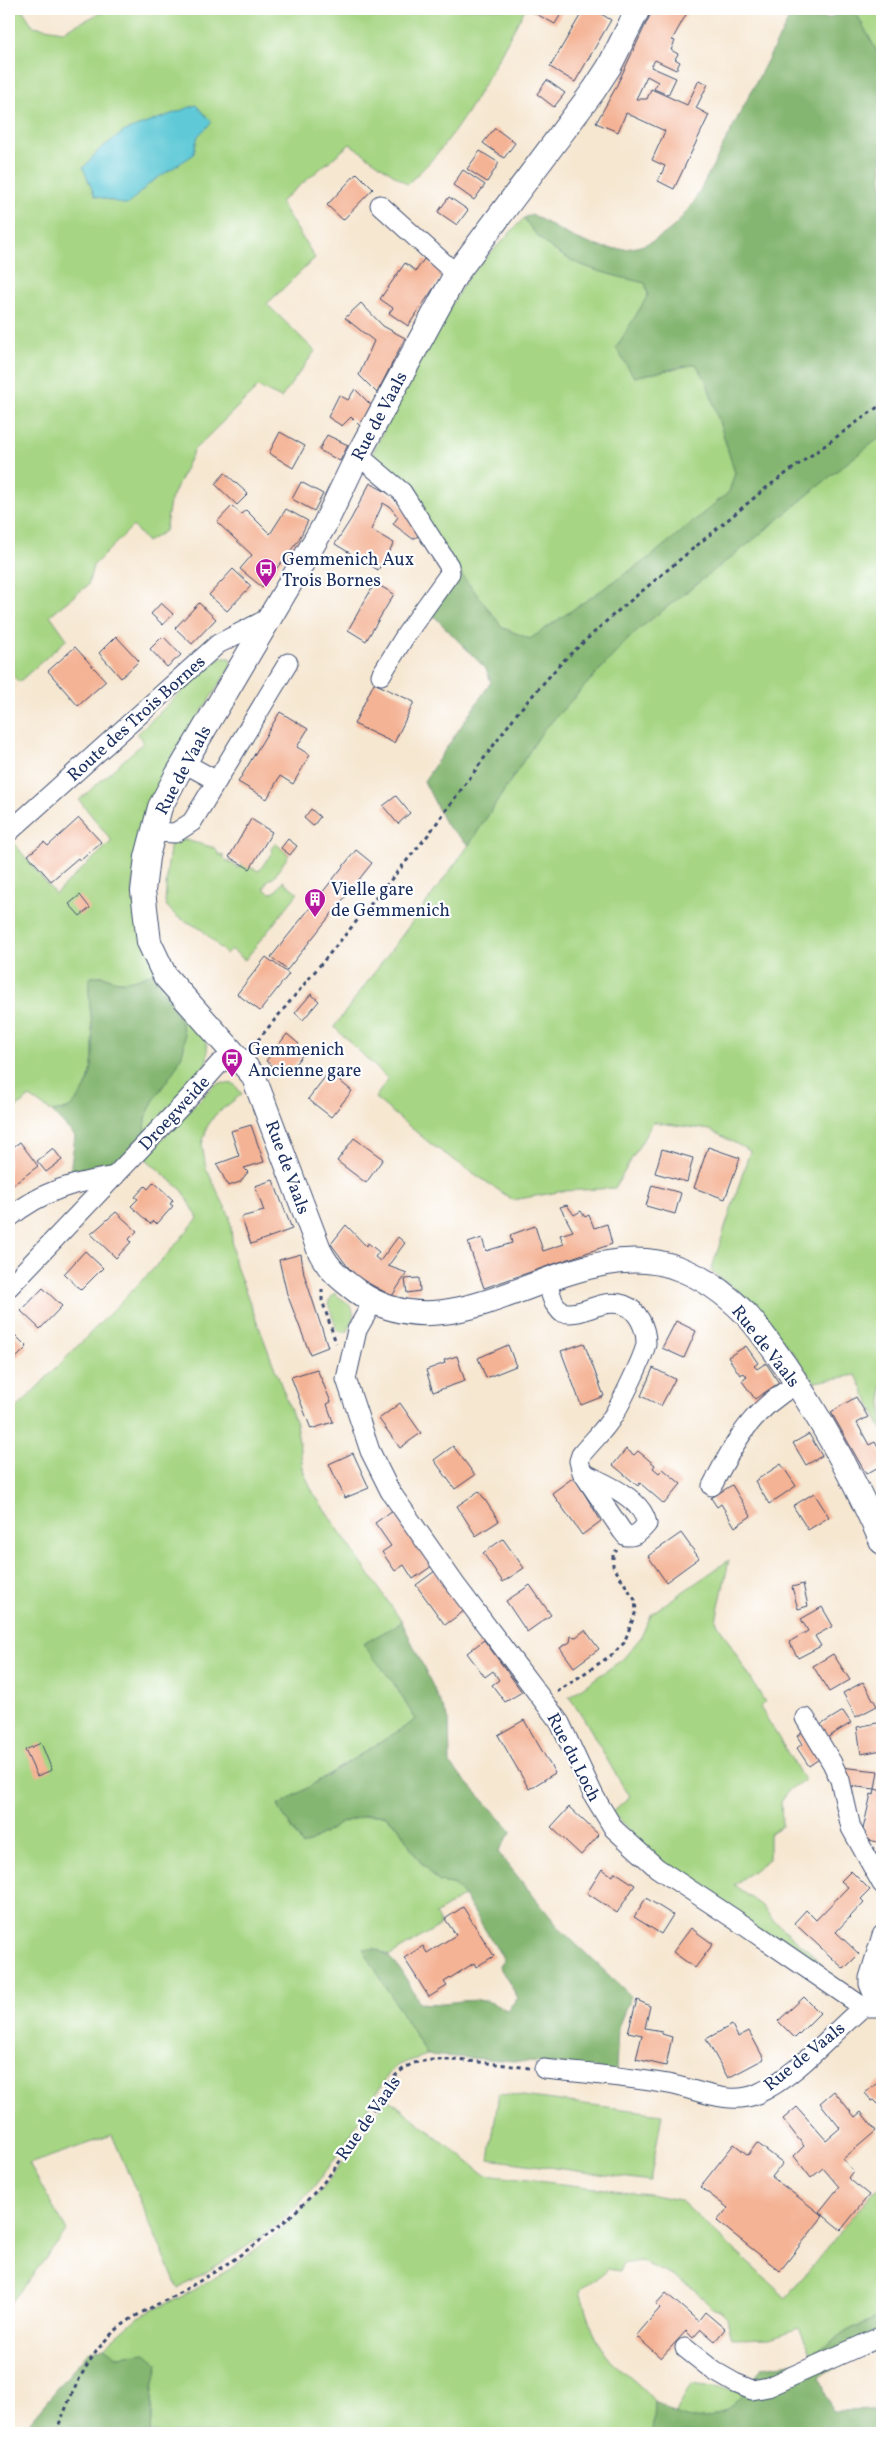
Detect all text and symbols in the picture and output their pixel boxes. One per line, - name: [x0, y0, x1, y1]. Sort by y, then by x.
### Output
- street label: Rue de Vaals: [346, 368, 414, 466]
- place label: Gemmenich Aux Trois Bornes: [282, 548, 414, 594]
- bus stop icon: Gemmenich Aux Trois Bornes: [254, 557, 278, 588]
- street label: Route des Trois Bornes: [62, 650, 212, 788]
- street label: Rue de Vaals: [150, 722, 218, 820]
- place label: Vielle gare de Gemmenich: [331, 878, 450, 924]
- building icon: Vielle gare de Gemmenich: [303, 887, 327, 918]
- place label: Gemmenich Ancienne gare: [248, 1038, 361, 1084]
- bus stop icon: Gemmenich Ancienne gare: [220, 1047, 244, 1078]
- street label: Droegweide: [134, 1071, 216, 1157]
- street label: Rue de Vaals: [258, 1117, 315, 1218]
- street label: Rue de Vaals: [725, 1301, 805, 1393]
- street label: Rue du Loch: [540, 1709, 606, 1807]
- street label: Rue de Vaals: [759, 2017, 851, 2098]
- street label: Rue de Vaals: [331, 2072, 408, 2166]

